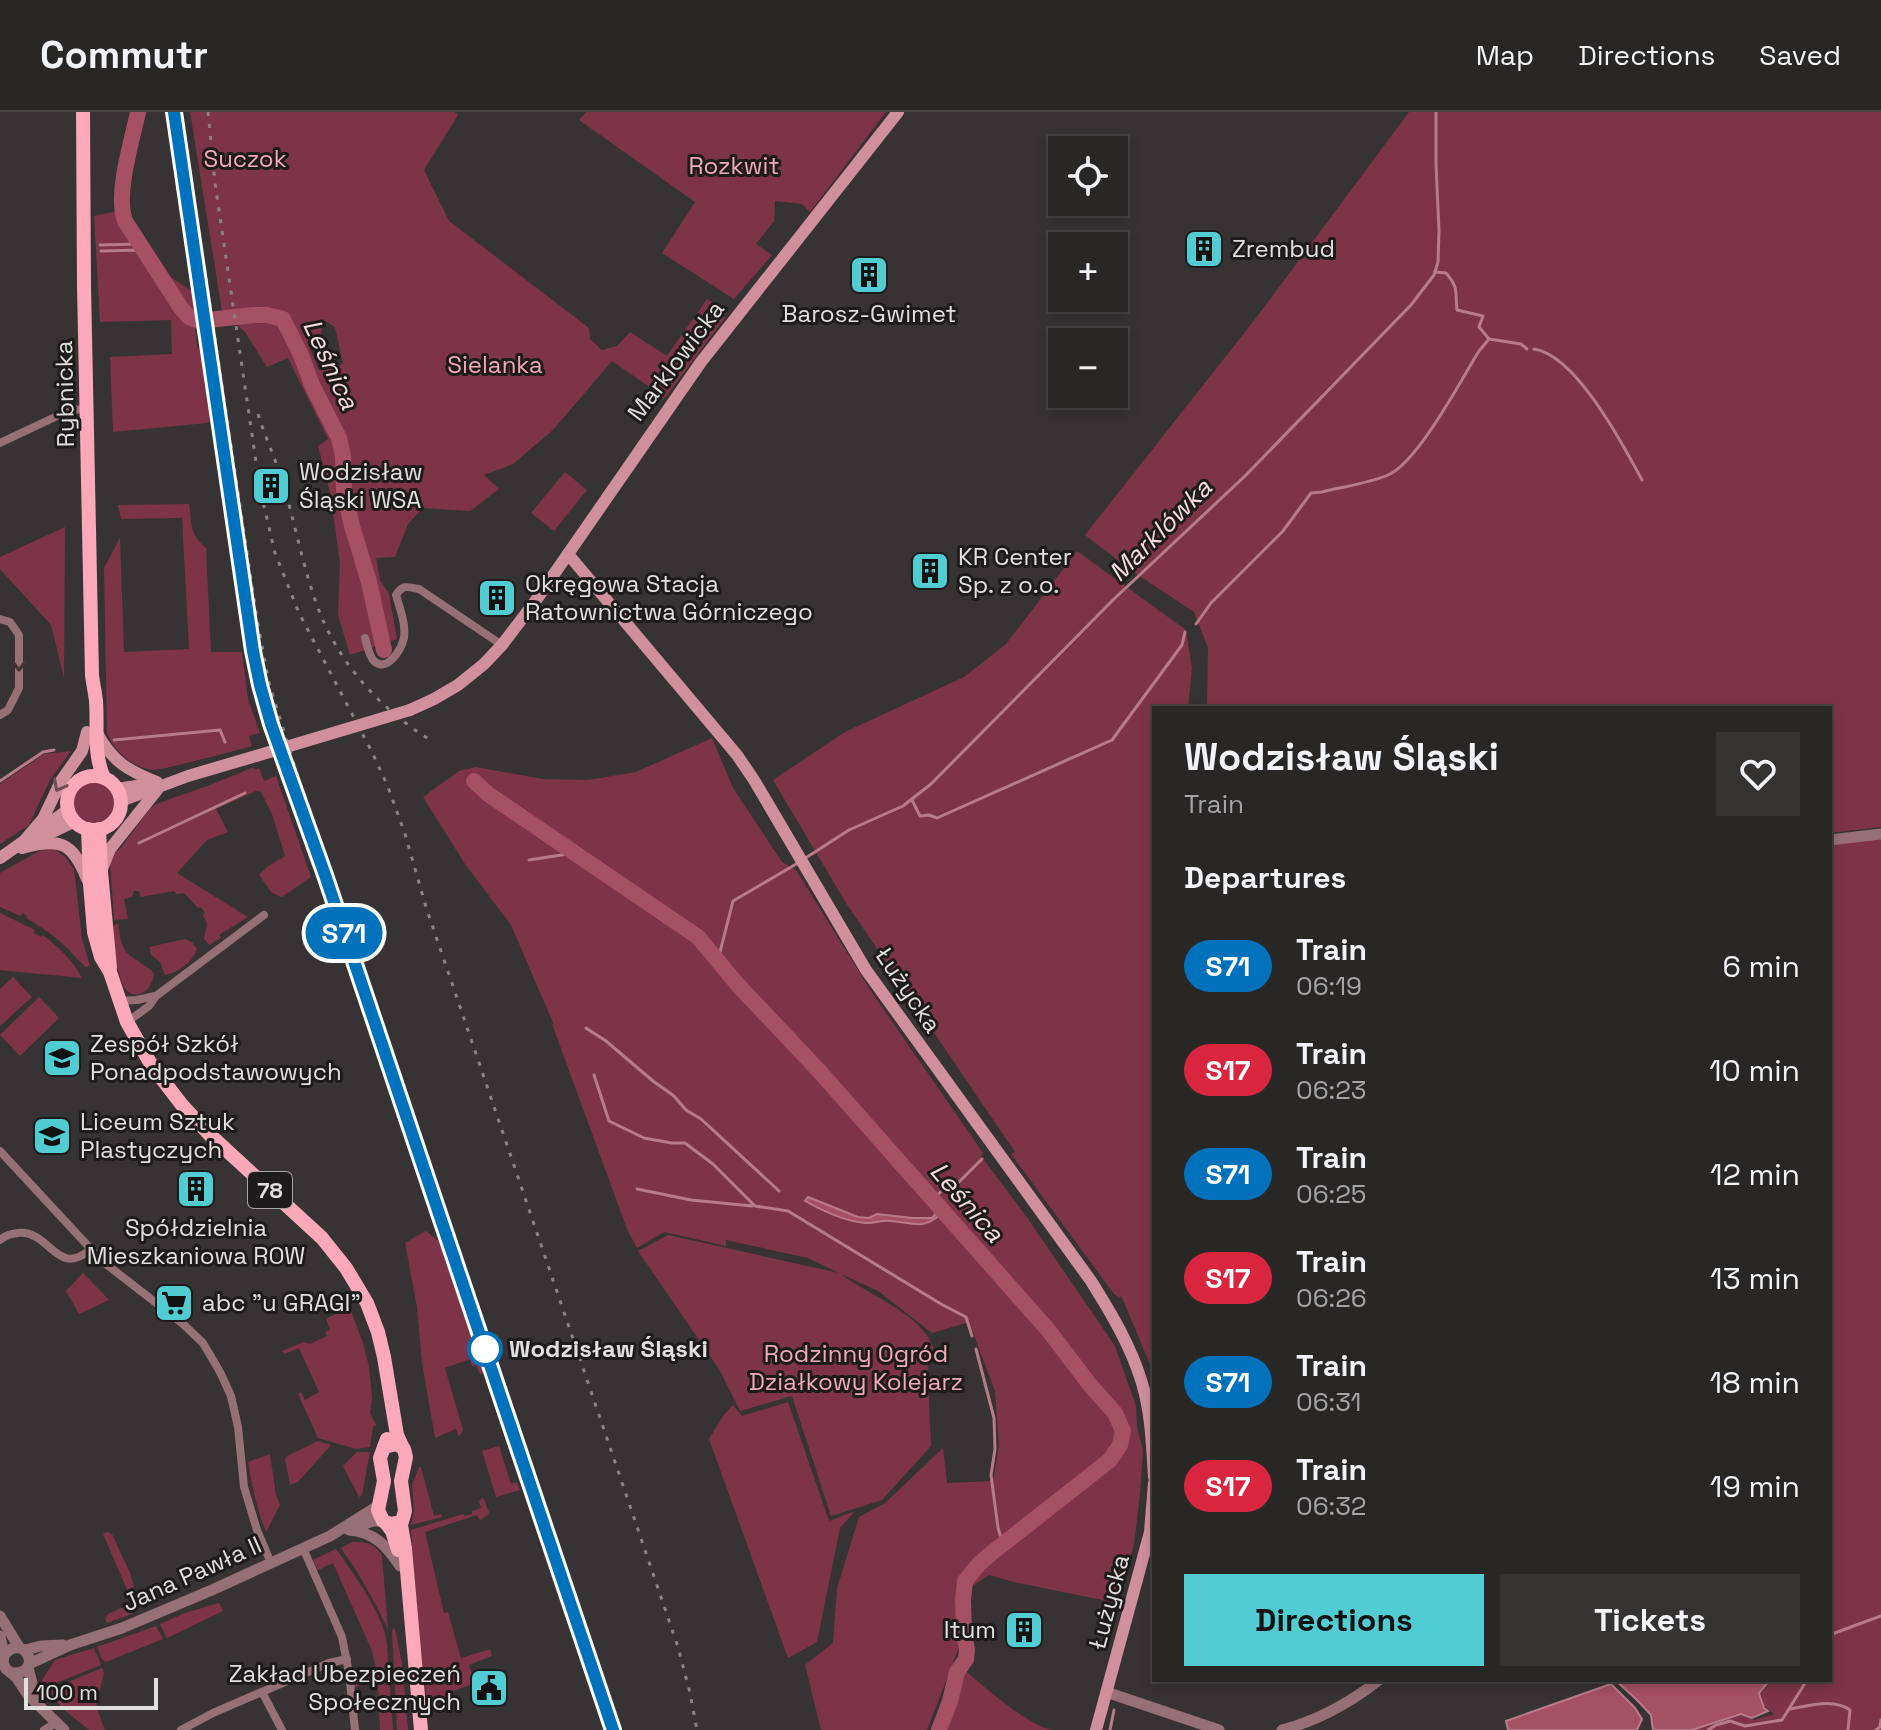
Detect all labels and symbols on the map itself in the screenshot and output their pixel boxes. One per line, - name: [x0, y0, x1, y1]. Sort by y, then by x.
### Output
- park label: Suczok: [203, 143, 287, 174]
- park label: Rozkwit: [688, 150, 780, 181]
- building icon: Zrembud: [1183, 228, 1225, 270]
- place label: Zrembud: [1232, 233, 1335, 264]
- building icon: Barosz-Gwimet: [848, 254, 890, 296]
- street label: Marklowicka: [620, 294, 731, 427]
- place label: Barosz-Gwimet: [782, 298, 956, 329]
- water label: Leśnica: [295, 313, 367, 416]
- street label: Rybnicka: [48, 340, 81, 448]
- park label: Sielanka: [447, 349, 543, 380]
- place label: Wodzisław Śląski WSA: [299, 456, 423, 515]
- building icon: Wodzisław Śląski WSA: [250, 465, 292, 507]
- water label: Marklówka: [1101, 470, 1220, 589]
- place label: KR Center Sp. z o.o.: [958, 541, 1072, 600]
- building icon: KR Center Sp. z o.o.: [909, 550, 951, 592]
- place label: Okręgowa Stacja Ratownictwa Górniczego: [525, 568, 813, 627]
- building icon: Okręgowa Stacja Ratownictwa Górniczego: [476, 577, 518, 619]
- one-way arrow: [10, 659, 28, 672]
- one-way arrow: [54, 777, 69, 792]
- line badge: S71: [298, 907, 390, 959]
- street label: Łużycka: [868, 941, 948, 1039]
- place label: Zespół Szkół Ponadpodstawowych: [90, 1028, 342, 1087]
- school or university icon: Zespół Szkół Ponadpodstawowych: [41, 1037, 83, 1079]
- place label: Liceum Sztuk Plastyczych: [80, 1106, 235, 1165]
- school or university icon: Liceum Sztuk Plastyczych: [31, 1115, 73, 1157]
- water label: Leśnica: [923, 1155, 1012, 1250]
- building icon: Spółdzielnia Mieszkaniowa ROW: [175, 1168, 217, 1210]
- road number: 78: [248, 1172, 292, 1208]
- place label: Spółdzielnia Mieszkaniowa ROW: [87, 1212, 305, 1271]
- supermarket icon: abc "u GRAGI": [153, 1282, 195, 1324]
- place label: abc "u GRAGI": [202, 1287, 361, 1318]
- marker: Wodzisław Śląski: [468, 1332, 502, 1366]
- place label: Wodzisław Śląski: [509, 1333, 708, 1364]
- park label: Rodzinny Ogród Działkowy Kolejarz: [749, 1338, 963, 1397]
- street label: Jana Pawła II: [117, 1529, 266, 1618]
- street label: Łużycka: [1081, 1551, 1136, 1653]
- building icon: Itum: [1003, 1609, 1045, 1651]
- place label: Itum: [944, 1614, 996, 1645]
- place label: Zakład Ubezpieczeń Społecznych: [229, 1658, 461, 1717]
- public building icon: Zakład Ubezpieczeń Społecznych: [468, 1667, 510, 1709]
- scale bar: [24, 1674, 158, 1710]

